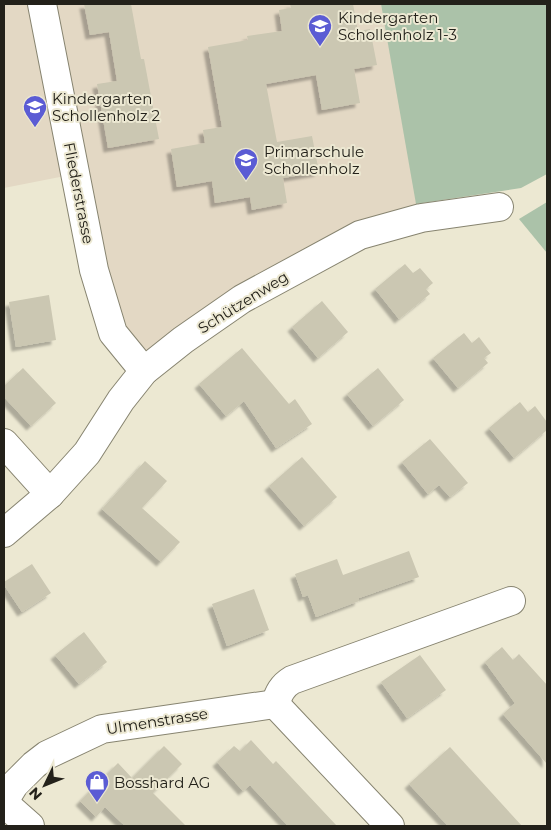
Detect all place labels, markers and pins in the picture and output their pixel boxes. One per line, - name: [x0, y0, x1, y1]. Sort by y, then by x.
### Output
- place label: Kindergarten Schollenholz 1-3: [338, 8, 457, 44]
- school or university icon: Kindergarten Schollenholz 1-3: [307, 13, 333, 47]
- place label: Kindergarten Schollenholz 2: [52, 89, 160, 125]
- school or university icon: Kindergarten Schollenholz 2: [22, 94, 48, 128]
- place label: Primarschule Schollenholz: [264, 142, 364, 178]
- school or university icon: Primarschule Schollenholz: [233, 147, 259, 181]
- shop icon: Bosshard AG: [84, 769, 110, 803]
- place label: Bosshard AG: [114, 773, 210, 792]

